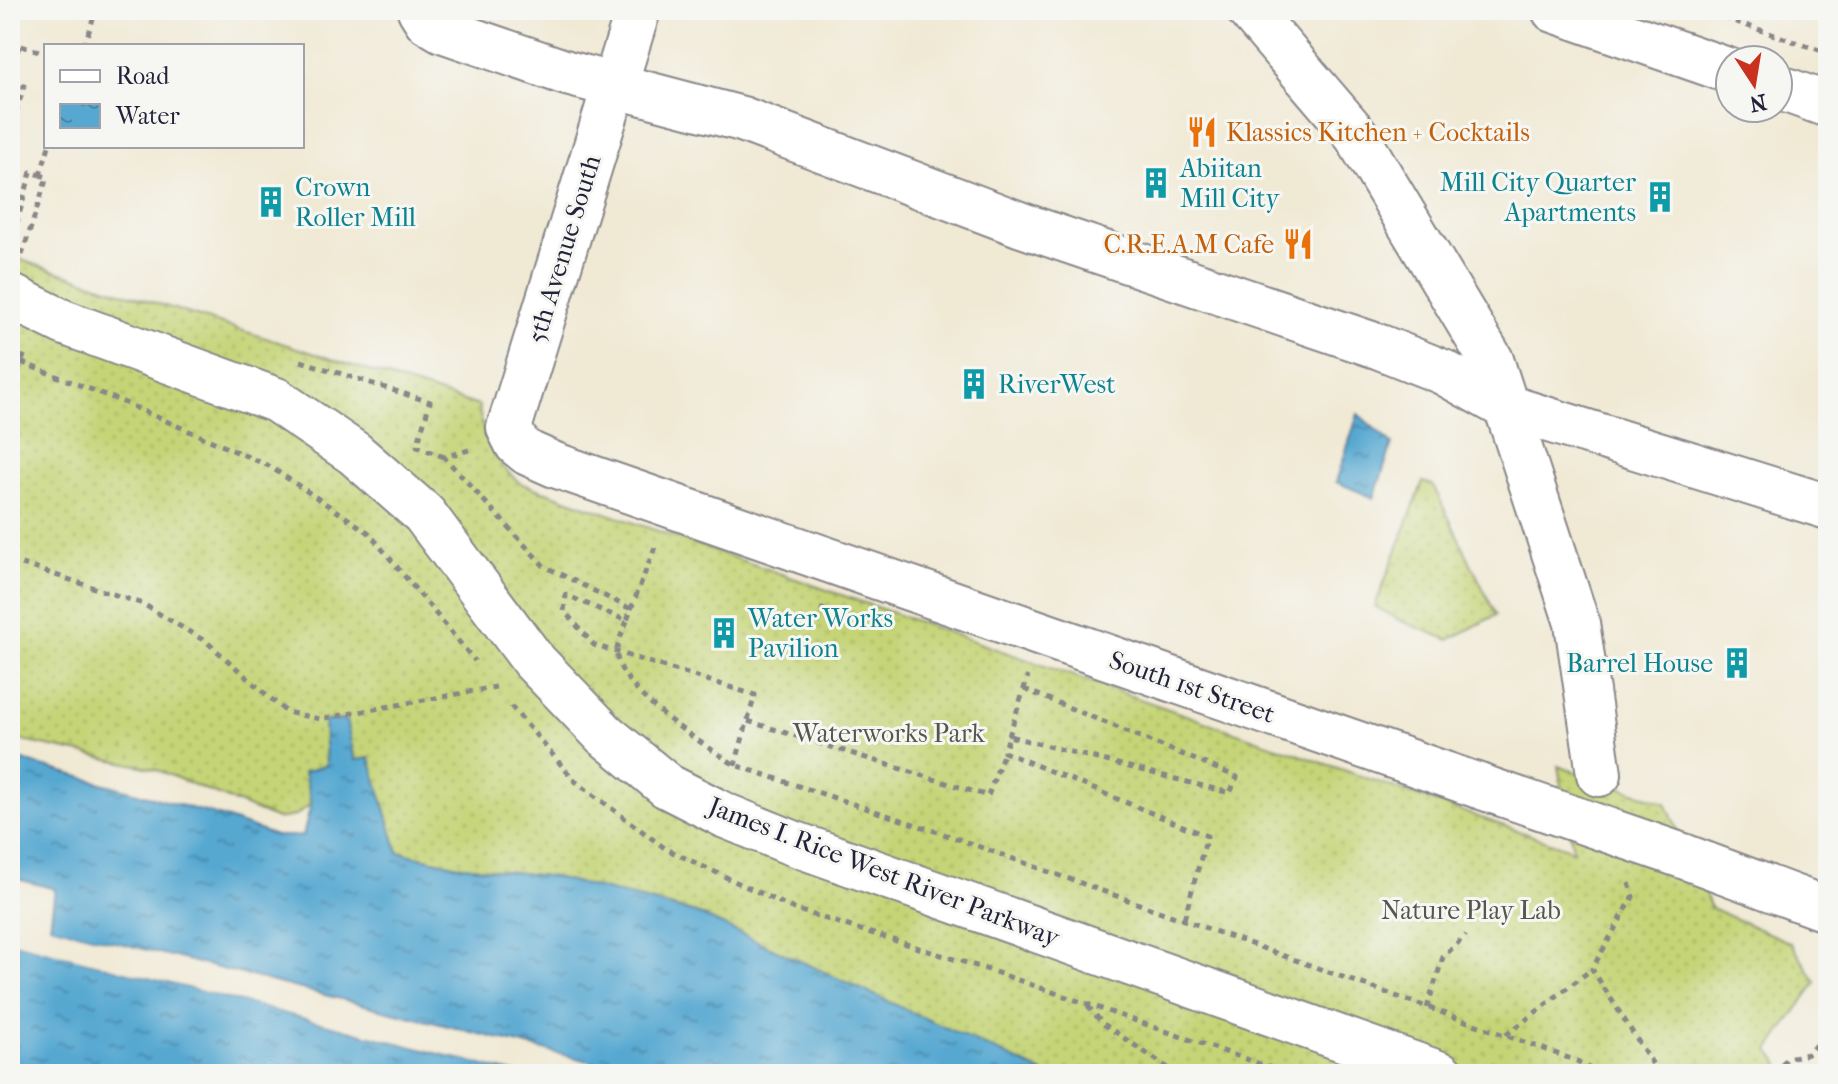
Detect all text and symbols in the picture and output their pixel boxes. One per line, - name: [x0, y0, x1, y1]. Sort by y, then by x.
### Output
- legend: [44, 44, 304, 148]
- north arrow: [1714, 44, 1794, 124]
- text: Road: [116, 62, 170, 90]
- text: N: [1747, 88, 1769, 117]
- text: Water: [115, 102, 180, 130]
- restaurant icon: Klassics Kitchen + Cocktails: [1185, 115, 1219, 149]
- place label: Klassics Kitchen + Cocktails: [1226, 117, 1530, 148]
- street label: 5th Avenue South: [521, 151, 607, 347]
- place label: Abiitan Mill City: [1179, 153, 1281, 214]
- building icon: Abiitan Mill City: [1139, 166, 1173, 200]
- place label: Mill City Quarter Apartments: [1440, 167, 1636, 228]
- place label: Crown Roller Mill: [295, 172, 416, 233]
- building icon: Mill City Quarter Apartments: [1643, 180, 1677, 214]
- building icon: Crown Roller Mill: [254, 185, 288, 219]
- restaurant icon: C.R.E.A.M Cafe: [1281, 227, 1315, 261]
- place label: C.R.E.A.M Cafe: [1103, 229, 1274, 260]
- building icon: RiverWest: [957, 367, 991, 401]
- place label: RiverWest: [998, 369, 1116, 400]
- place label: Water Works Pavilion: [747, 603, 893, 664]
- building icon: Water Works Pavilion: [707, 616, 741, 650]
- street label: South 1st Street: [1105, 644, 1279, 730]
- building icon: Barrel House: [1720, 646, 1754, 680]
- place label: Barrel House: [1566, 648, 1713, 679]
- park label: Waterworks Park: [792, 718, 986, 749]
- street label: James I. Rice West River Parkway: [702, 790, 1065, 954]
- park label: Nature Play Lab: [1381, 895, 1561, 926]

